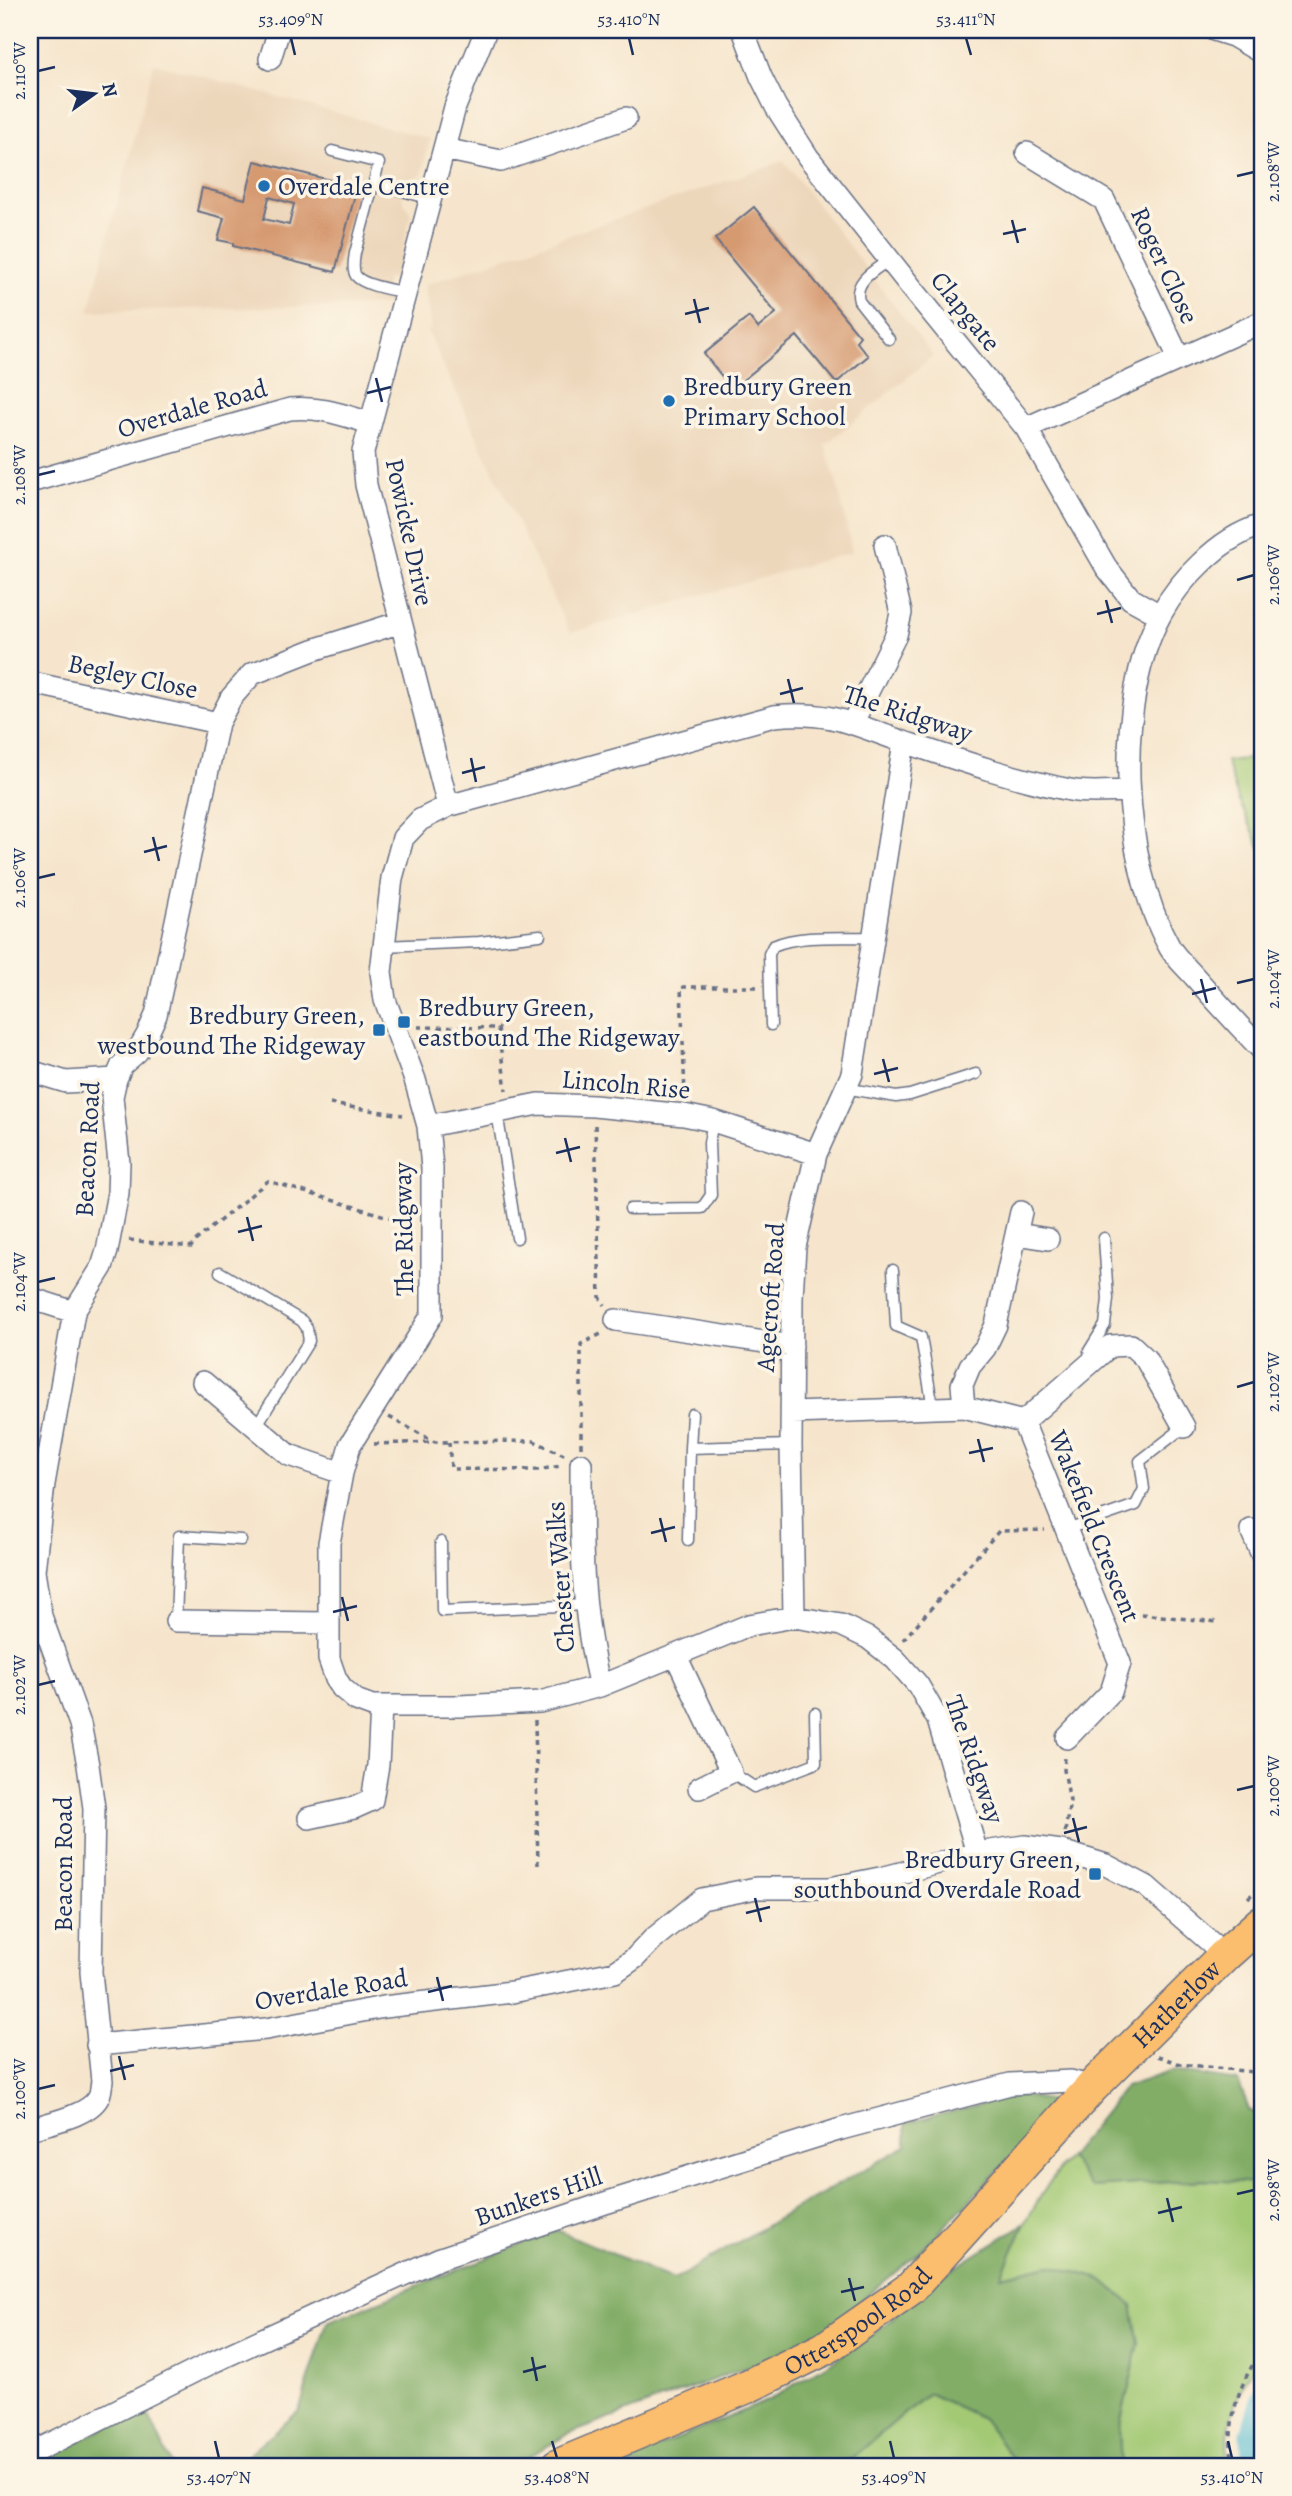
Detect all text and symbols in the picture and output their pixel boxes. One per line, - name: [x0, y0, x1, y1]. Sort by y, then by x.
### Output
- text: 53.409°N: [258, 7, 324, 31]
- text: 53.410°N: [598, 7, 661, 31]
- text: 53.411°N: [936, 7, 996, 31]
- text: 2.110°W: [7, 42, 31, 100]
- north arrow: [60, 60, 130, 130]
- text: N: [95, 80, 124, 100]
- text: 2.108°W: [1261, 141, 1285, 202]
- place label: Overdale Centre: [278, 169, 450, 204]
- marker: Overdale Centre: [256, 178, 272, 194]
- street label: Roger Close: [1122, 201, 1207, 329]
- street label: Clapgate: [923, 264, 1009, 359]
- place label: Bredbury Green Primary School: [683, 369, 852, 434]
- street label: Overdale Road: [113, 370, 271, 447]
- marker: Bredbury Green Primary School: [661, 393, 677, 409]
- text: 2.108°W: [7, 444, 31, 505]
- street label: Powicke Drive: [377, 455, 442, 609]
- text: 2.106°W: [1261, 545, 1285, 605]
- street label: Begley Close: [65, 646, 201, 707]
- street label: The Ridgway: [839, 676, 977, 751]
- text: 2.106°W: [7, 848, 31, 908]
- text: 2.104°W: [1261, 949, 1285, 1009]
- place label: Bredbury Green, eastbound The Ridgeway: [418, 990, 680, 1055]
- place label: Bredbury Green, westbound The Ridgeway: [97, 998, 365, 1063]
- marker: Bredbury Green, eastbound The Ridgeway: [396, 1014, 412, 1030]
- marker: Bredbury Green, westbound The Ridgeway: [371, 1022, 387, 1038]
- street label: Lincoln Rise: [560, 1061, 692, 1108]
- street label: Beacon Road: [66, 1080, 109, 1218]
- street label: The Ridgway: [385, 1161, 422, 1296]
- street label: Agecroft Road: [748, 1221, 793, 1374]
- text: 2.104°W: [7, 1252, 31, 1312]
- text: 2.102°W: [1261, 1352, 1285, 1412]
- street label: Wakefield Crescent: [1040, 1424, 1149, 1627]
- street label: Chester Walks: [538, 1500, 583, 1654]
- text: 2.102°W: [7, 1655, 31, 1715]
- street label: The Ridgway: [936, 1690, 1013, 1828]
- text: 2.100°W: [1261, 1755, 1285, 1817]
- street label: Beacon Road: [46, 1796, 81, 1932]
- place label: Bredbury Green, southbound Overdale Road: [793, 1842, 1081, 1907]
- marker: Bredbury Green, southbound Overdale Road: [1087, 1866, 1103, 1882]
- street label: Hatherlow: [1124, 1951, 1229, 2056]
- street label: Overdale Road: [252, 1960, 410, 2019]
- text: 2.100°W: [7, 2058, 31, 2120]
- street label: Bunkers Hill: [470, 2158, 607, 2235]
- text: 2.098°W: [1261, 2158, 1285, 2221]
- street label: Otterspool Road: [778, 2259, 940, 2384]
- text: 53.407°N: [187, 2465, 251, 2489]
- text: 53.408°N: [524, 2465, 590, 2489]
- text: 53.409°N: [861, 2465, 927, 2489]
- text: 53.410°N: [1201, 2465, 1264, 2489]

